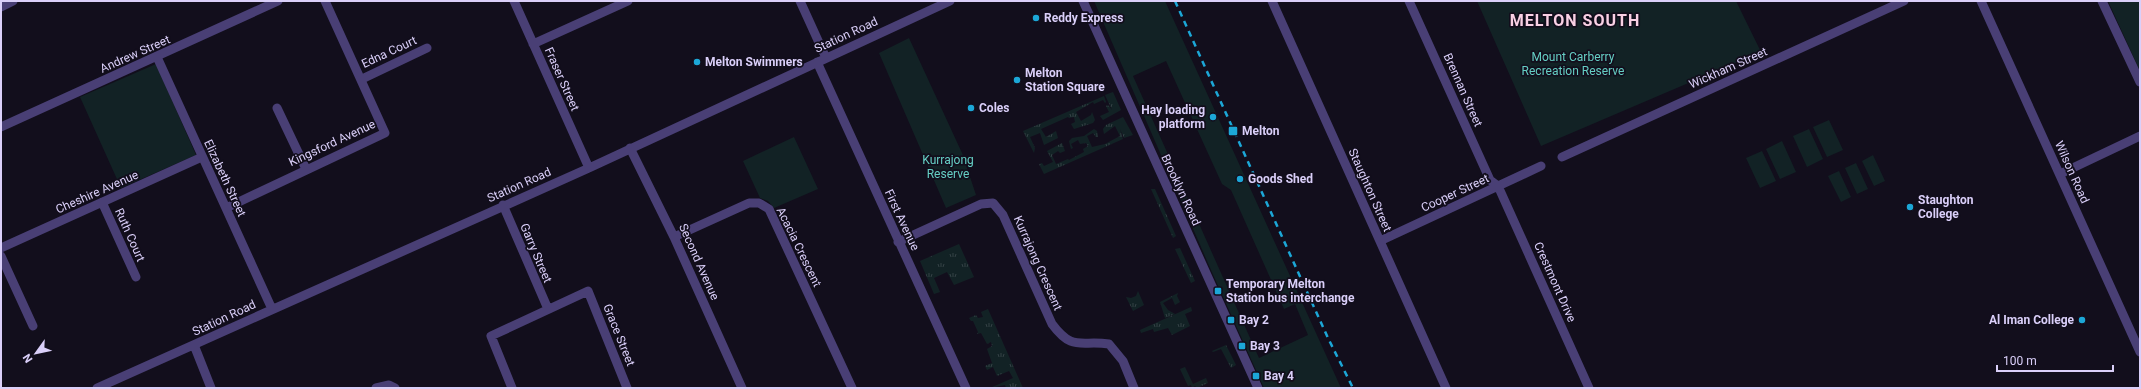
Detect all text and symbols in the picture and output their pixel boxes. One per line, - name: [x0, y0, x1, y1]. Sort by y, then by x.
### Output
- place label: Reddy Express: [1044, 11, 1123, 25]
- district label: MELTON SOUTH: [1510, 11, 1640, 30]
- marker: Reddy Express: [1031, 13, 1041, 23]
- street label: Station Road: [812, 14, 880, 56]
- street label: Andrew Street: [98, 32, 172, 76]
- street label: Edna Court: [359, 33, 419, 71]
- street label: Wickham Street: [1687, 44, 1769, 92]
- street label: Fraser Street: [542, 45, 582, 113]
- park label: Mount Carberry Recreation Reserve: [1522, 50, 1624, 78]
- street label: Brennan Street: [1441, 51, 1485, 129]
- place label: Melton Swimmers: [705, 55, 803, 69]
- marker: Melton Swimmers: [692, 57, 702, 67]
- place label: Melton Station Square: [1025, 66, 1105, 94]
- marker: Melton Station Square: [1012, 75, 1022, 85]
- place label: Coles: [979, 101, 1009, 115]
- marker: Coles: [966, 103, 976, 113]
- place label: Hay loading platform: [1141, 103, 1205, 131]
- marker: Hay loading platform: [1208, 112, 1218, 122]
- street label: Kingsford Avenue: [286, 117, 378, 169]
- place label: Melton: [1242, 124, 1280, 138]
- marker: Melton: [1227, 125, 1239, 137]
- street label: Elizabeth Street: [201, 137, 249, 219]
- street label: Wilson Road: [2052, 139, 2092, 205]
- street label: Staughton Street: [1345, 146, 1395, 234]
- street label: Brooklyn Road: [1158, 152, 1204, 228]
- park label: Kurrajong Reserve: [922, 153, 974, 181]
- street label: Station Road: [485, 165, 553, 205]
- street label: Cheshire Avenue: [53, 167, 141, 217]
- street label: Cooper Street: [1419, 171, 1491, 215]
- place label: Goods Shed: [1248, 172, 1313, 186]
- marker: Goods Shed: [1235, 174, 1245, 184]
- street label: First Avenue: [882, 187, 922, 253]
- place label: Staughton College: [1918, 193, 1974, 221]
- marker: Staughton College: [1905, 202, 1915, 212]
- street label: Acacia Crescent: [774, 205, 824, 289]
- street label: Ruth Court: [112, 206, 148, 264]
- street label: Kurrajong Crescent: [1011, 214, 1065, 313]
- street label: Garry Street: [517, 221, 555, 285]
- street label: Second Avenue: [676, 222, 722, 302]
- street label: Crestmont Drive: [1531, 240, 1579, 324]
- place label: Temporary Melton Station bus interchange: [1226, 277, 1355, 305]
- marker: Temporary Melton Station bus interchange: [1213, 286, 1223, 296]
- street label: Station Road: [190, 297, 258, 339]
- street label: Grace Street: [600, 302, 638, 368]
- place label: Bay 2: [1239, 313, 1269, 327]
- place label: Al Iman College: [1989, 313, 2075, 327]
- marker: Bay 2: [1226, 315, 1236, 325]
- marker: Al Iman College: [2077, 315, 2087, 325]
- north arrow: [16, 333, 56, 373]
- place label: Bay 3: [1250, 339, 1280, 353]
- marker: Bay 3: [1237, 341, 1247, 351]
- scale bar: [1997, 347, 2113, 373]
- text: N: [20, 351, 36, 365]
- text: 100 m: [2003, 354, 2037, 368]
- place label: Bay 4: [1264, 369, 1294, 383]
- marker: Bay 4: [1251, 371, 1261, 381]

